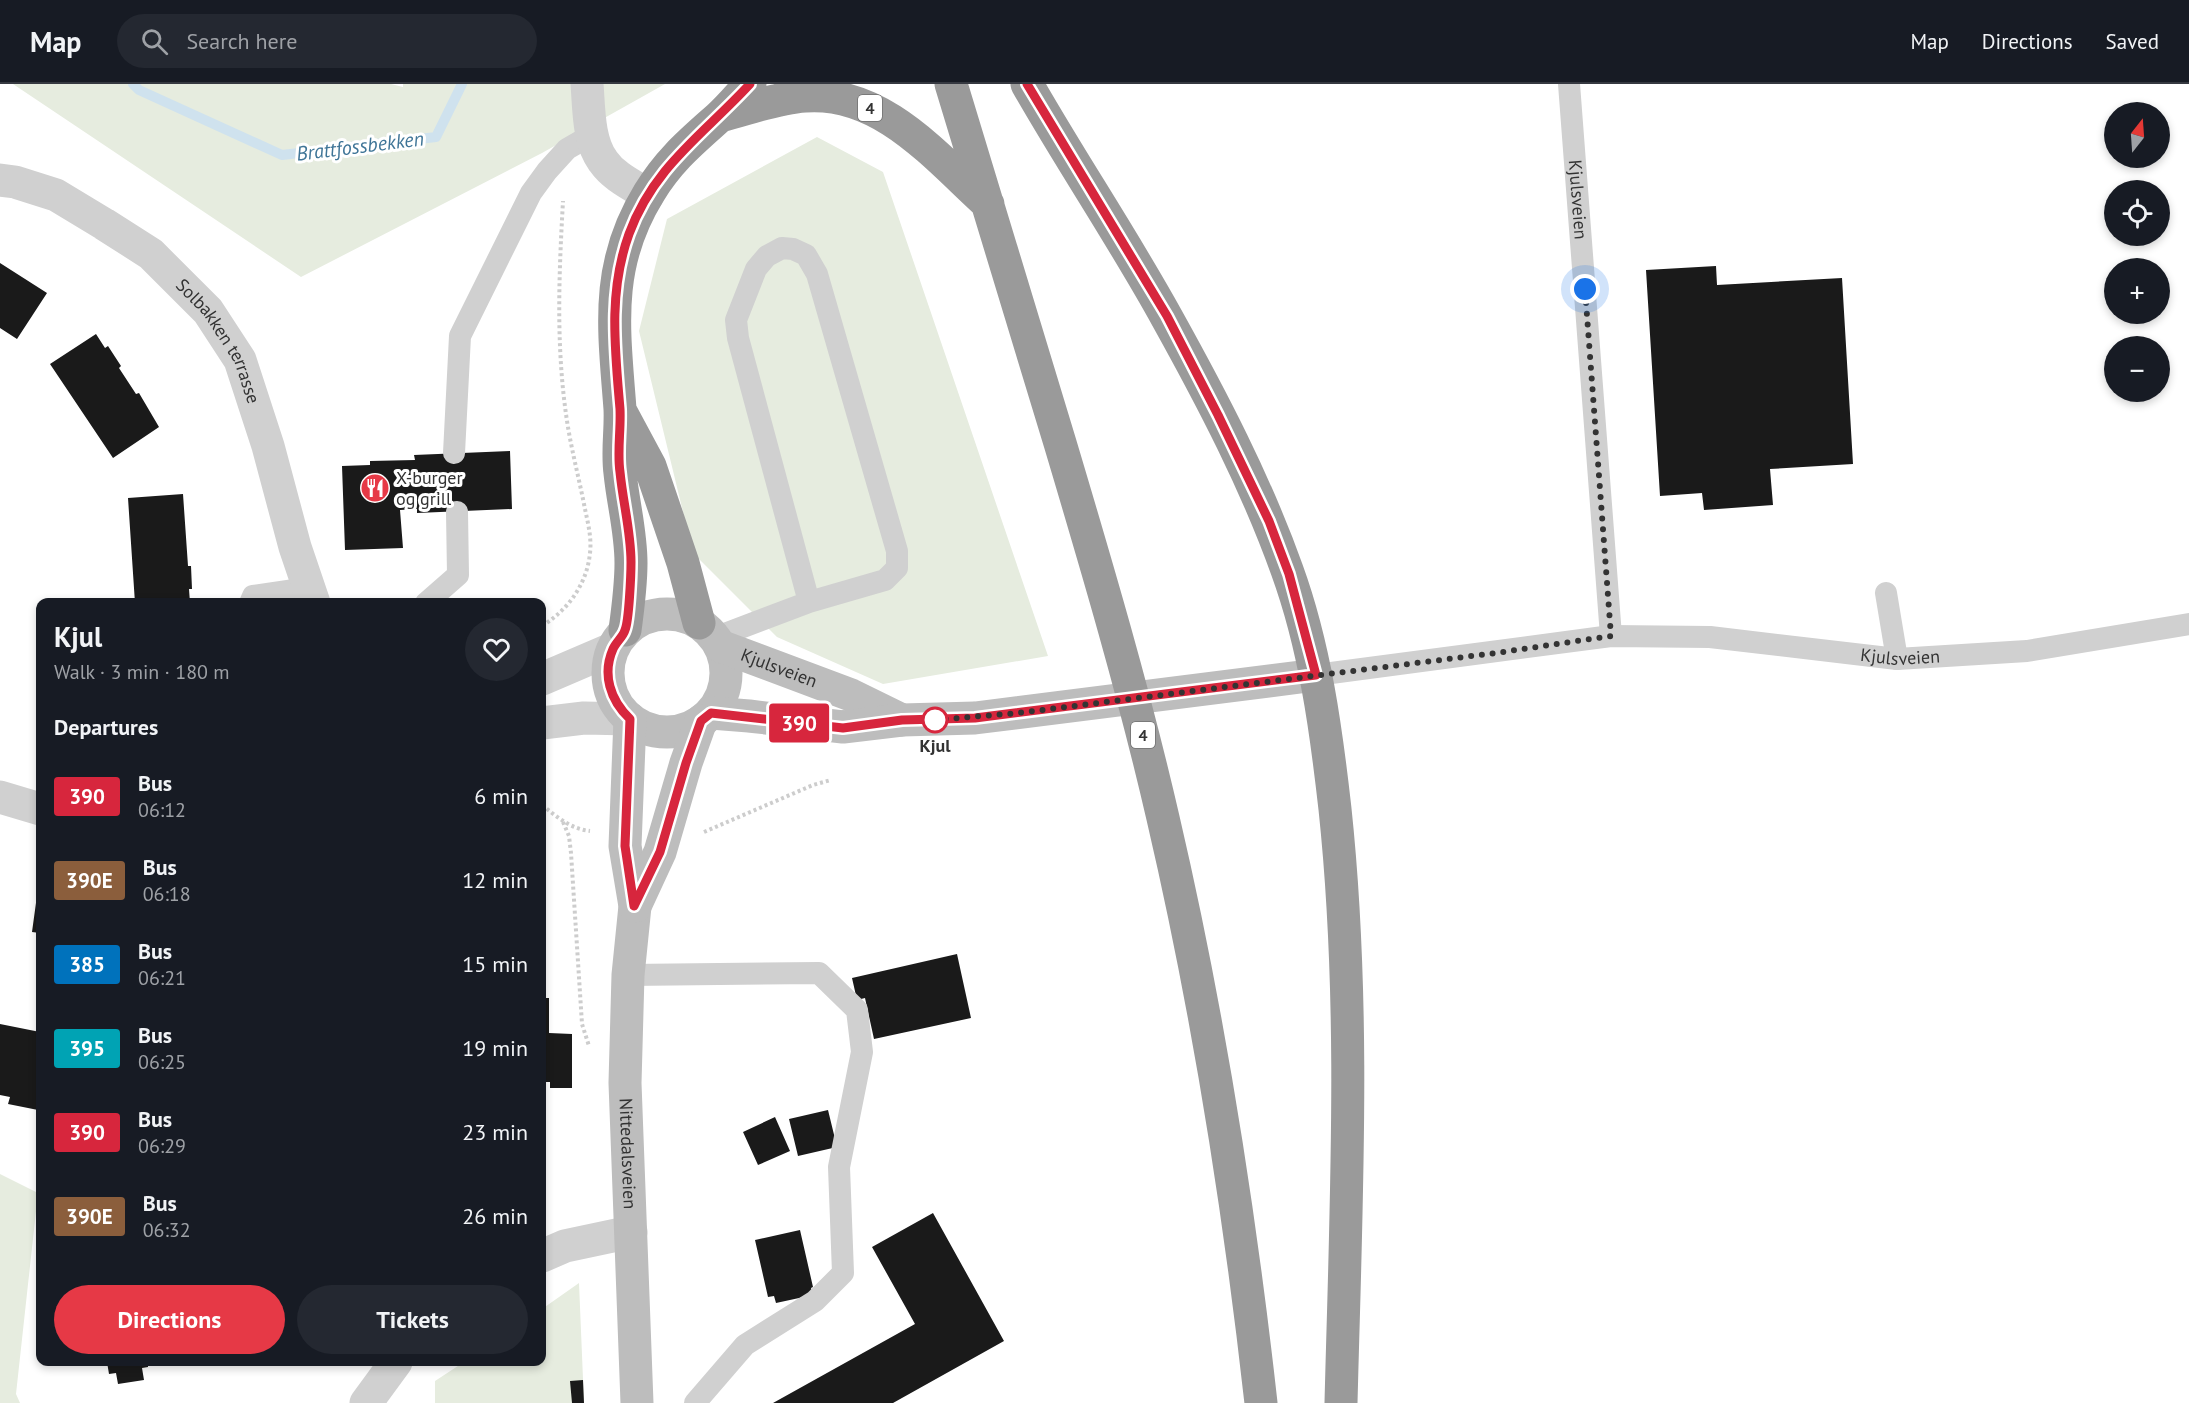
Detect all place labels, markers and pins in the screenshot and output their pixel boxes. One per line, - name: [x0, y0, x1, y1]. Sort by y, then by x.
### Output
- place label: X-burger og grill: [396, 466, 463, 510]
- restaurant icon: X-burger og grill: [359, 472, 391, 504]
- marker: Kjul: [922, 707, 948, 733]
- place label: Kjul: [920, 734, 951, 757]

